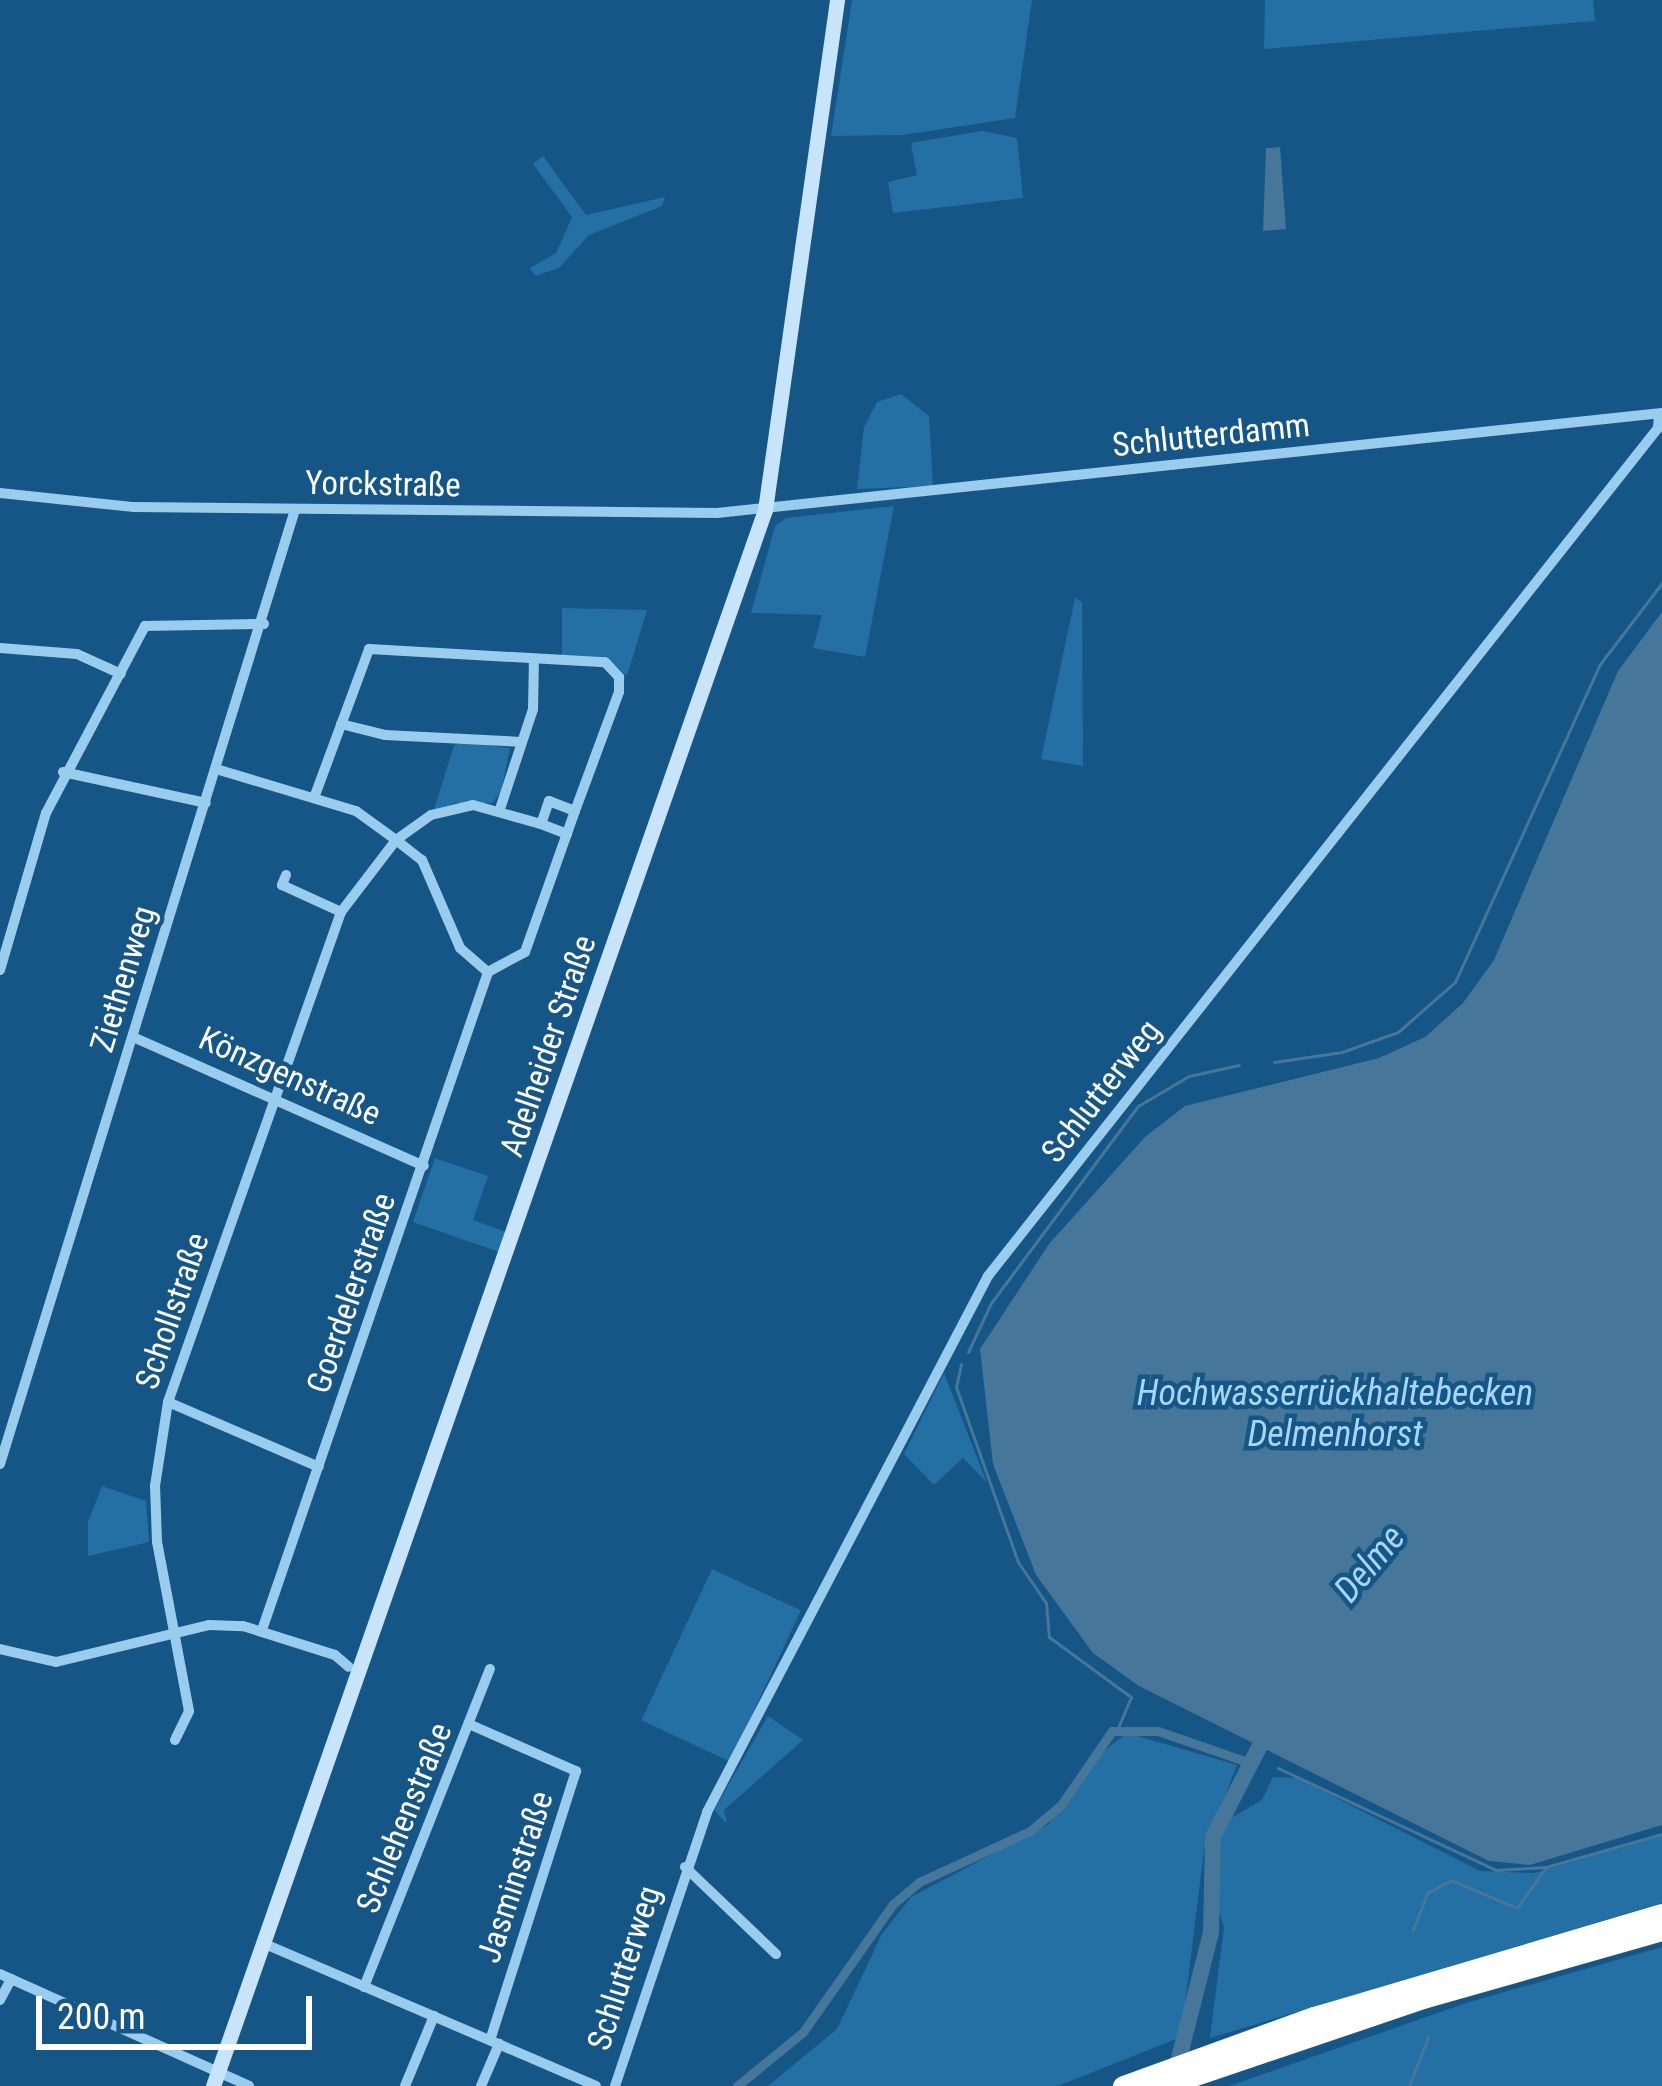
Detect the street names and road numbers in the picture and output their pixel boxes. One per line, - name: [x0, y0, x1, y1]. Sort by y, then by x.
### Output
- street label: Schlutterdamm: [1110, 405, 1312, 465]
- street label: Yorckstraße: [305, 463, 461, 505]
- street label: Ziethenweg: [82, 901, 164, 1057]
- street label: Adelheider Straße: [492, 930, 604, 1162]
- street label: Schlutterweg: [1033, 1012, 1169, 1170]
- street label: Könzgenstraße: [193, 1018, 387, 1134]
- street label: Goerdelerstraße: [298, 1188, 404, 1398]
- street label: Schollstraße: [127, 1228, 217, 1394]
- street label: Schlehenstraße: [348, 1717, 460, 1919]
- street label: Jasminstraße: [469, 1786, 561, 1968]
- street label: Schlutterweg: [579, 1881, 669, 2055]

